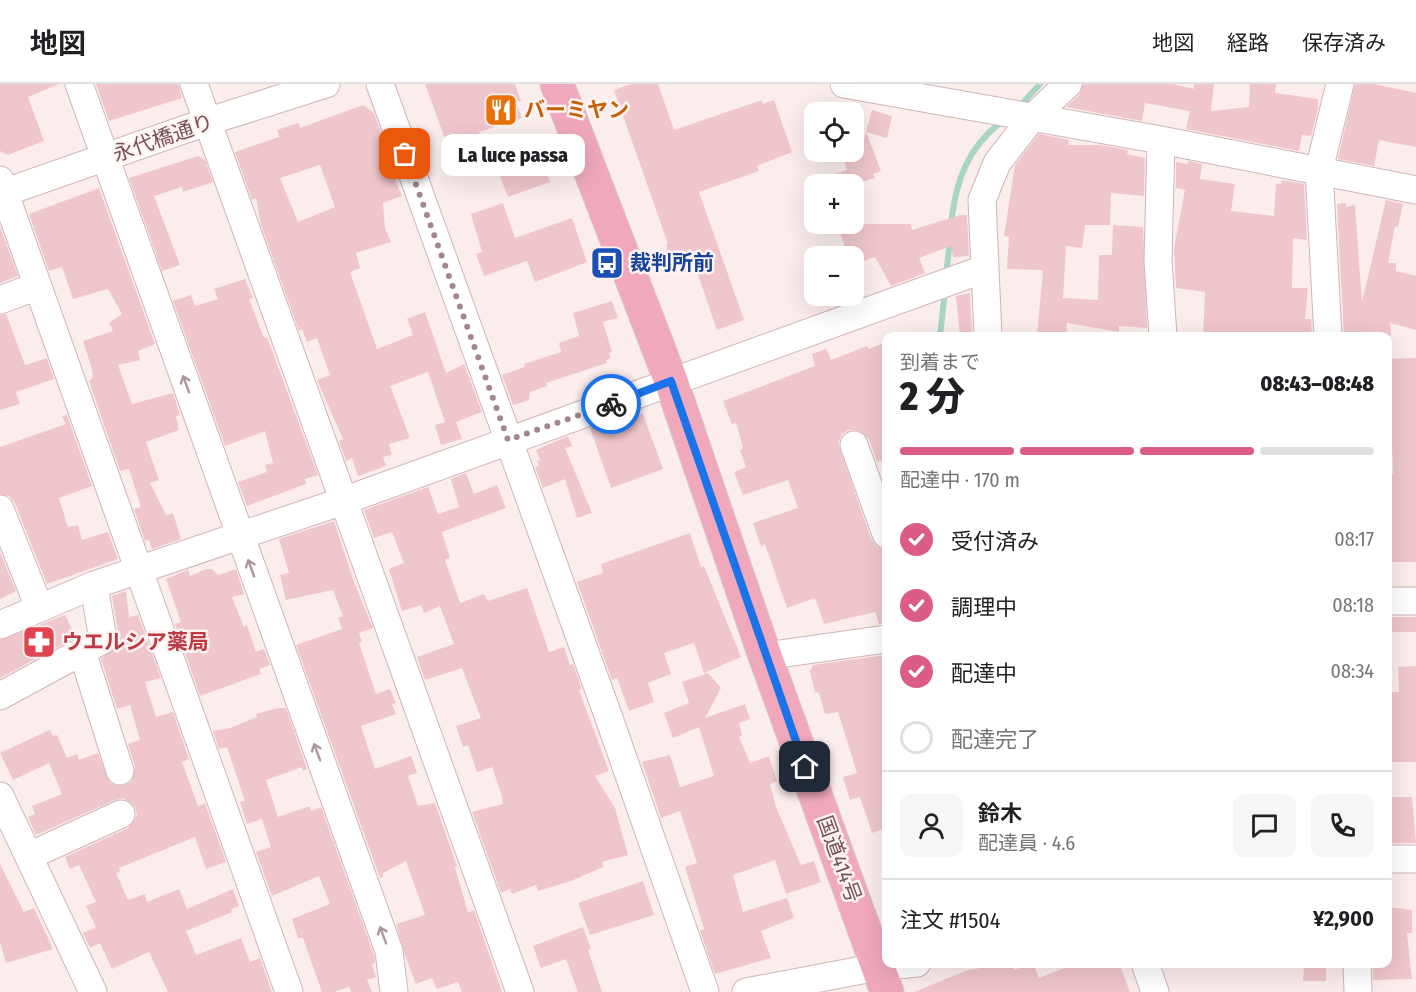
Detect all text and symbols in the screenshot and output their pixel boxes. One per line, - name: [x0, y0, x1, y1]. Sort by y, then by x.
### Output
- text: 地図: [30, 27, 86, 60]
- text: 地図: [1152, 30, 1194, 56]
- text: 経路: [1227, 30, 1269, 56]
- text: 保存済み: [1302, 30, 1386, 56]
- restaurant icon: バーミヤン: [483, 92, 519, 128]
- place label: バーミヤン: [524, 97, 629, 123]
- map controls: [804, 102, 864, 306]
- button: locate: [804, 102, 864, 162]
- street label: 永代橋通り: [109, 109, 217, 167]
- pin: [379, 128, 430, 179]
- callout: La luce passa: [441, 133, 585, 175]
- icon: bag: [388, 137, 421, 170]
- text: La luce passa: [458, 143, 568, 167]
- button: +: [804, 174, 864, 234]
- bus stop icon: 裁判所前: [589, 245, 625, 281]
- button: −: [804, 246, 864, 306]
- place label: 裁判所前: [630, 250, 714, 276]
- text: 到着まで: [900, 350, 980, 374]
- text: 08:43–08:48: [1260, 370, 1374, 397]
- courier: [581, 374, 641, 434]
- text: 2 分: [900, 374, 965, 420]
- one-way arrow: [179, 376, 190, 394]
- icon: bike: [595, 388, 628, 421]
- text: 配達中 · 170 m: [900, 468, 1020, 492]
- icon: check: [900, 523, 933, 556]
- text: 08:17: [1334, 527, 1374, 551]
- text: 受付済み: [951, 528, 1039, 555]
- one-way arrow: [245, 559, 256, 578]
- icon: check: [900, 589, 933, 622]
- text: 08:18: [1332, 593, 1374, 617]
- text: 調理中: [951, 594, 1017, 621]
- pharmacy icon: ウエルシア薬局: [21, 624, 57, 660]
- place label: ウエルシア薬局: [62, 629, 209, 655]
- icon: check: [900, 655, 933, 688]
- text: 08:34: [1331, 659, 1374, 683]
- text: 配達中: [951, 660, 1017, 687]
- text: 配達完了: [951, 726, 1039, 753]
- pin: [779, 741, 830, 792]
- one-way arrow: [311, 743, 322, 761]
- icon: home: [788, 750, 821, 783]
- button: person: [900, 794, 963, 857]
- button: chat: [1233, 794, 1296, 857]
- button: phone: [1311, 794, 1374, 857]
- text: 鈴木: [978, 800, 1022, 827]
- street label: 国道414号: [811, 812, 867, 906]
- text: 配達員 · 4.6: [978, 831, 1075, 855]
- text: ¥2,900: [1313, 905, 1374, 932]
- text: 注文 #1504: [900, 907, 1000, 934]
- one-way arrow: [377, 926, 388, 945]

